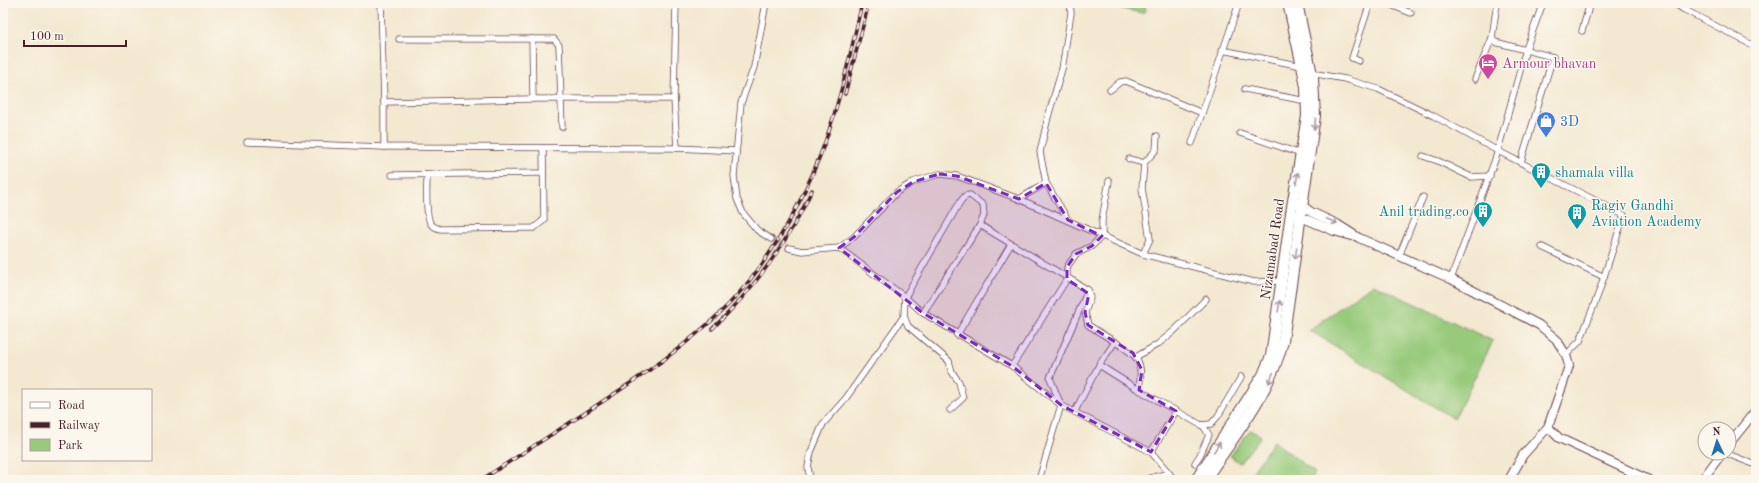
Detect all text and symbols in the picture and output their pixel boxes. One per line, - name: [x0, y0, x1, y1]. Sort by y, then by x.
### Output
- scale bar: [24, 22, 126, 48]
- text: 100 m: [30, 31, 64, 43]
- hotel icon: Armour bhavan: [1477, 52, 1499, 80]
- place label: Armour bhavan: [1502, 57, 1597, 71]
- shop icon: 3D: [1535, 110, 1557, 138]
- place label: 3D: [1560, 115, 1579, 129]
- one-way arrow: [1311, 117, 1318, 130]
- building icon: shamala villa: [1530, 161, 1552, 189]
- place label: shamala villa: [1555, 166, 1634, 180]
- one-way arrow: [1293, 172, 1301, 185]
- street label: Nizamabad Road: [1259, 198, 1287, 301]
- place label: Ragiv Gandhi Aviation Academy: [1591, 199, 1703, 229]
- building icon: Anil trading.co: [1472, 200, 1494, 228]
- building icon: Ragiv Gandhi Aviation Academy: [1566, 202, 1588, 230]
- place label: Anil trading.co: [1379, 205, 1469, 219]
- one-way arrow: [1325, 218, 1337, 225]
- one-way arrow: [1292, 246, 1300, 259]
- one-way arrow: [1275, 300, 1283, 313]
- one-way arrow: [1266, 371, 1274, 383]
- legend: [22, 389, 152, 461]
- text: Road: [58, 400, 85, 412]
- text: Railway: [58, 420, 101, 432]
- north arrow: [1697, 421, 1737, 461]
- text: N: [1712, 427, 1722, 438]
- text: Park: [58, 440, 83, 452]
- one-way arrow: [1213, 442, 1221, 453]

